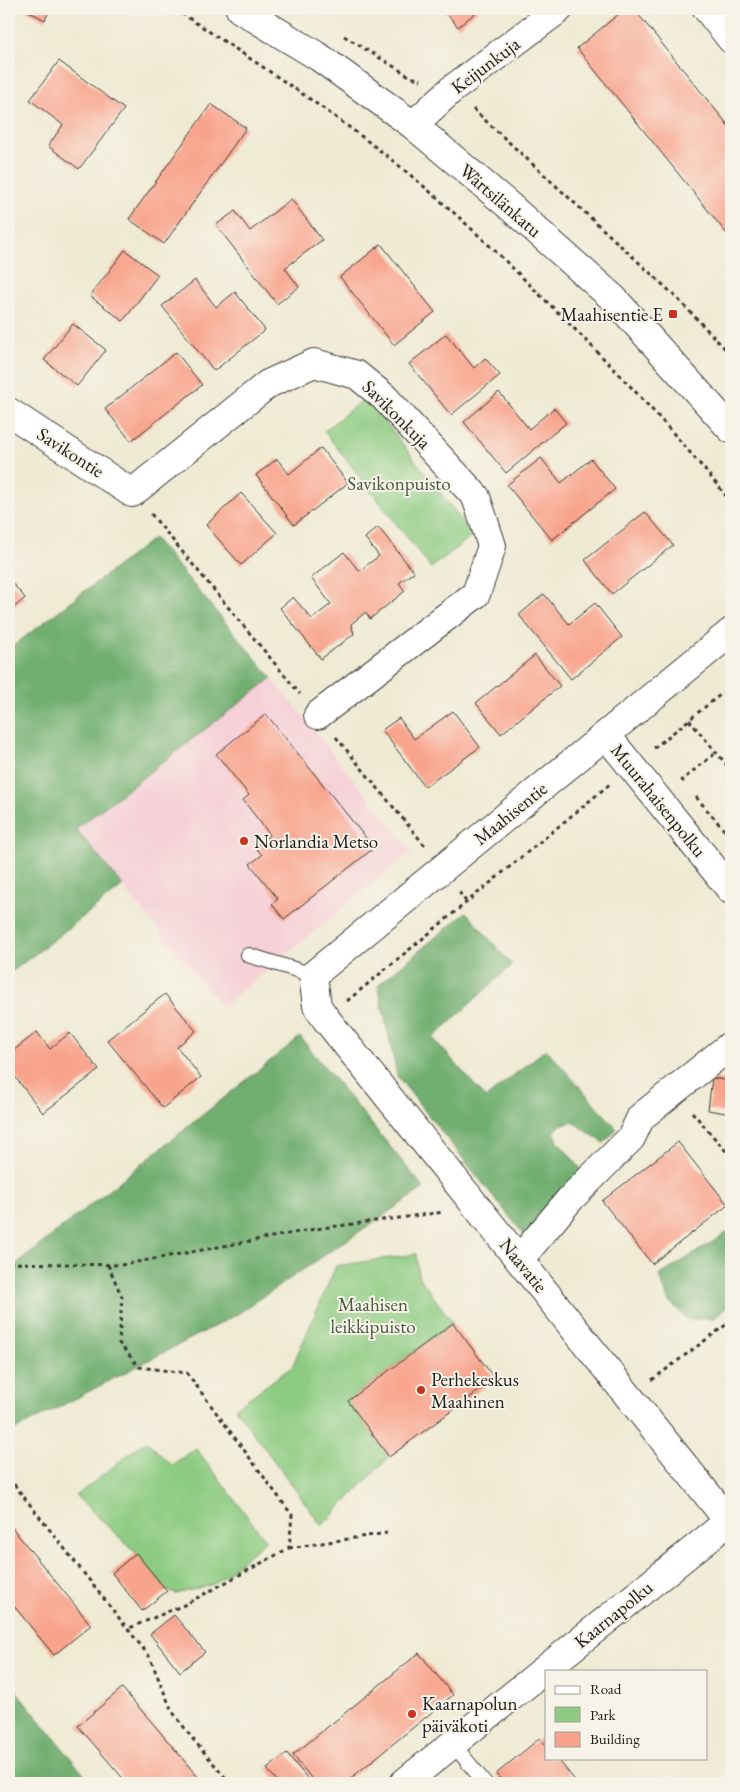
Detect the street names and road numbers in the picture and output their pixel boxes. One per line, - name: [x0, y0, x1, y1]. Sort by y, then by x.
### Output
- street label: Keijunkuja: [446, 31, 525, 100]
- street label: Wärtsilänkatu: [454, 158, 547, 243]
- street label: Savikonkuja: [357, 374, 437, 455]
- street label: Savikontie: [32, 421, 109, 483]
- street label: Muurahaisenpolku: [605, 738, 712, 862]
- street label: Maahisentie: [468, 776, 552, 851]
- street label: Naavatie: [494, 1233, 553, 1298]
- street label: Kaarnapolku: [569, 1575, 658, 1654]

